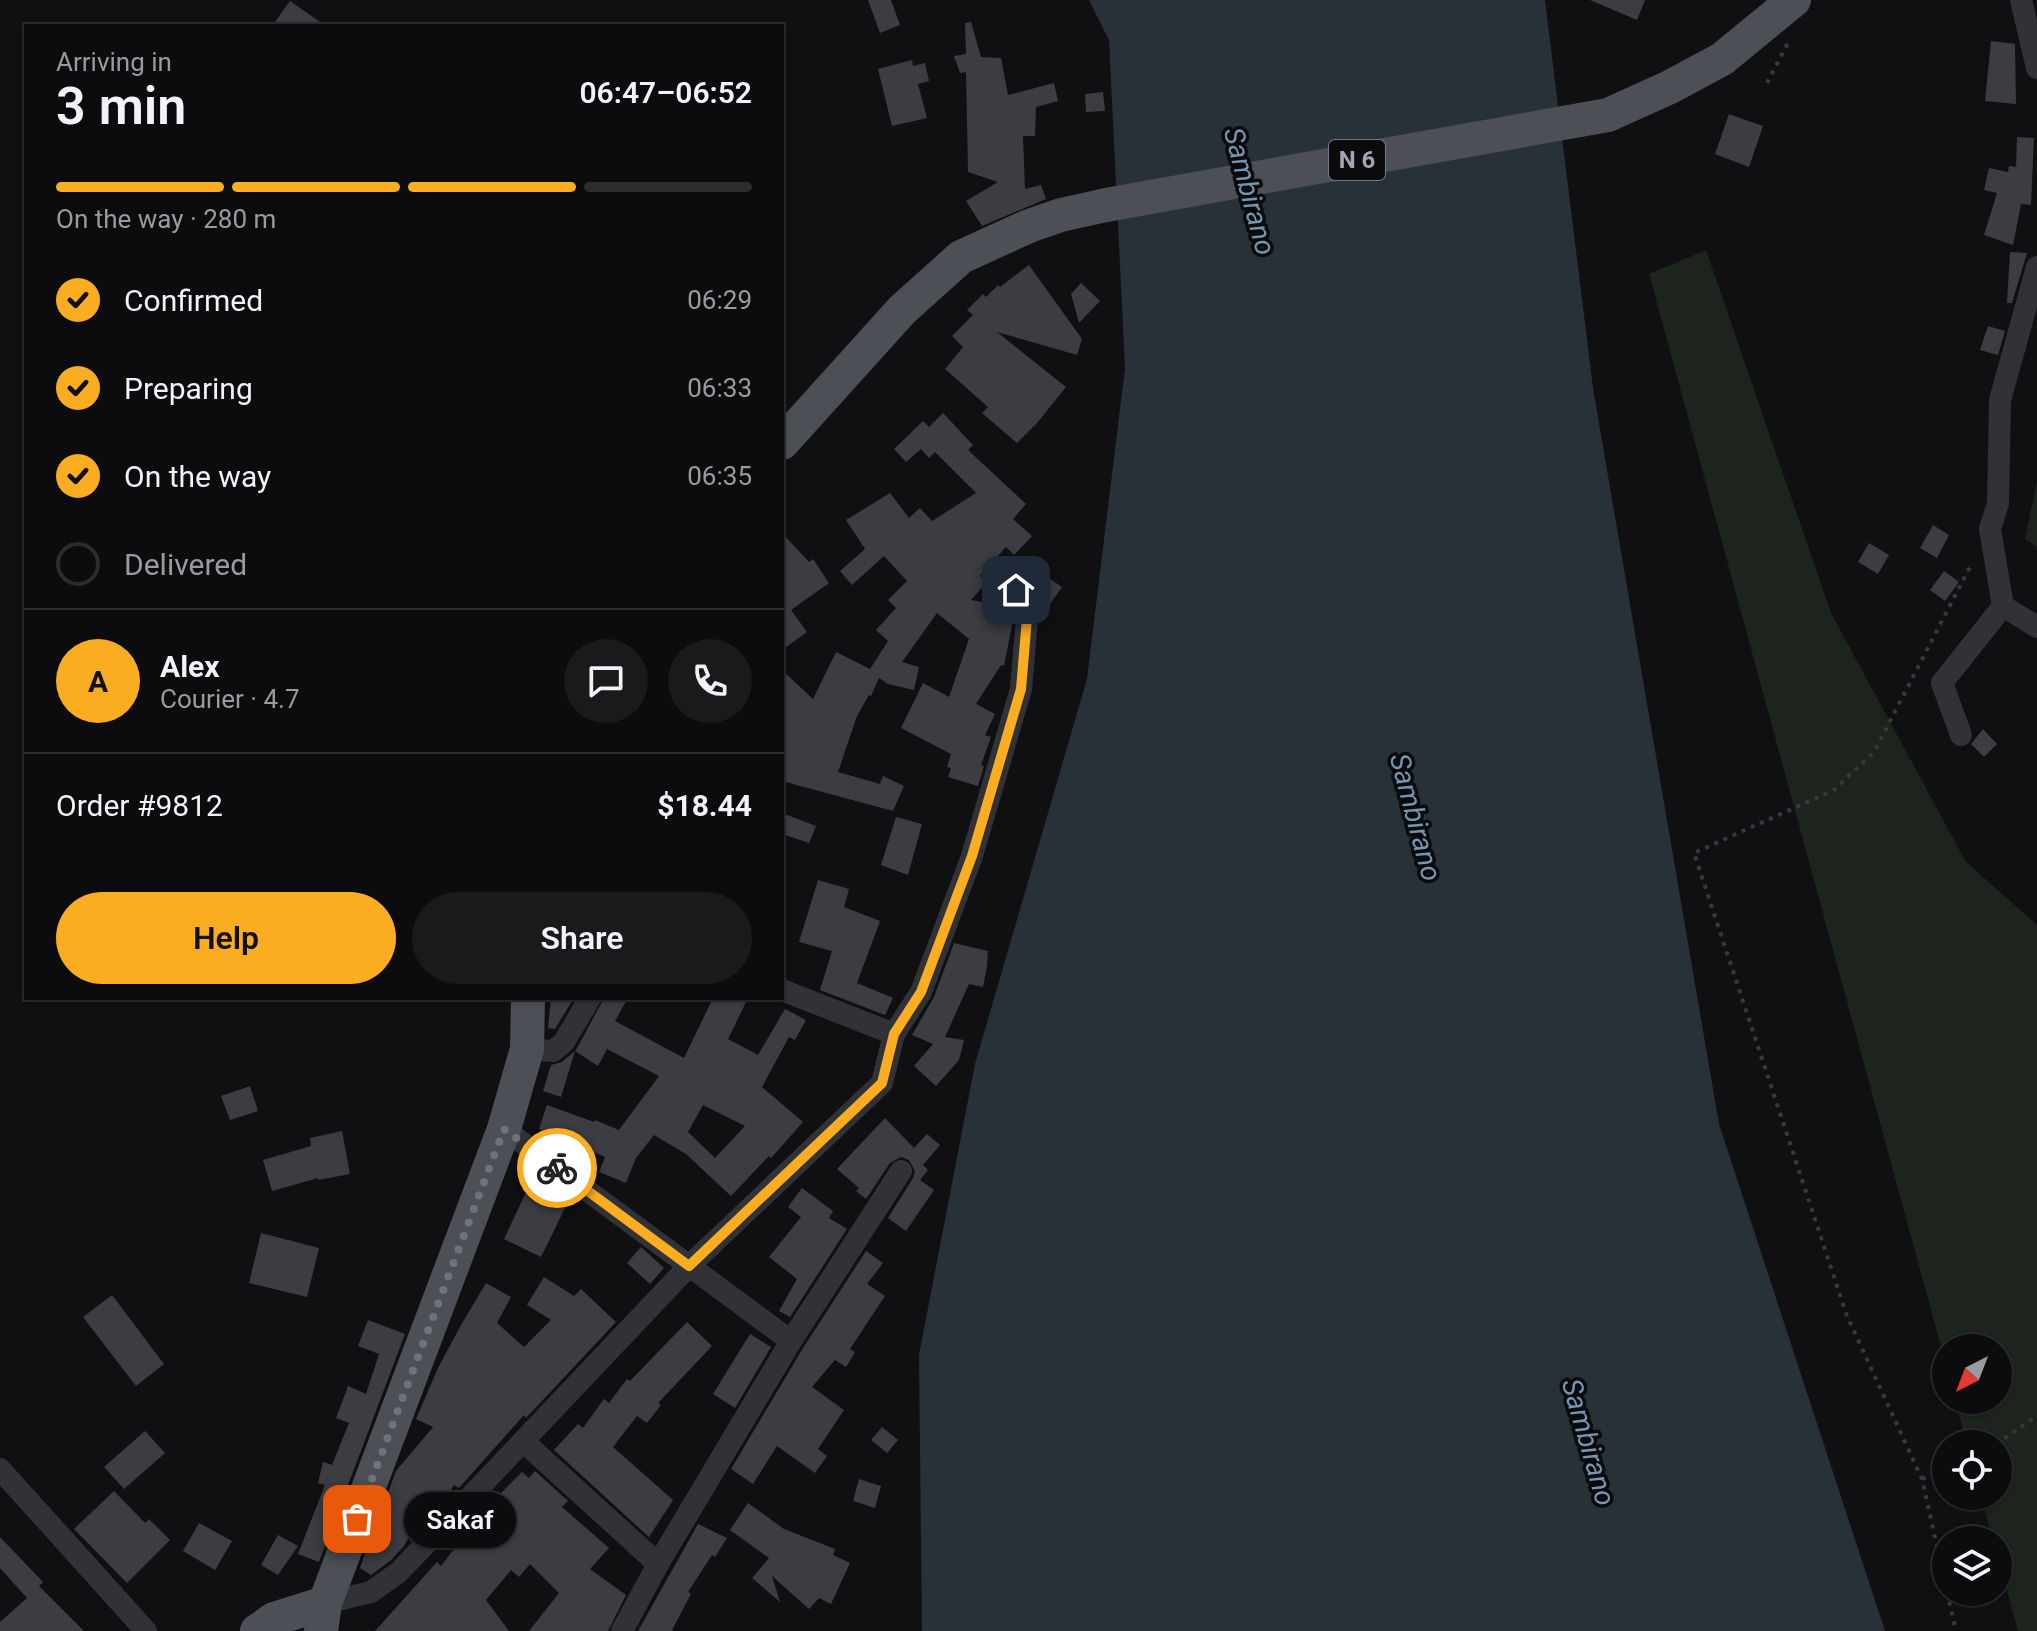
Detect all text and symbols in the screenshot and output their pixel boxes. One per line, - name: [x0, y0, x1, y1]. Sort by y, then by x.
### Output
- text: Arriving in: [56, 47, 172, 77]
- text: 06:47–06:52: [579, 75, 752, 110]
- text: 3 min: [56, 76, 186, 137]
- water label: Sambirano: [1217, 124, 1282, 258]
- road number: N 6: [1329, 140, 1385, 180]
- text: On the way · 280 m: [56, 204, 276, 234]
- icon: check: [56, 278, 100, 322]
- text: Confirmed: [124, 283, 263, 318]
- text: 06:29: [687, 285, 752, 315]
- icon: check: [56, 366, 100, 410]
- text: Preparing: [124, 371, 253, 406]
- text: 06:33: [687, 373, 752, 403]
- icon: check: [56, 454, 100, 498]
- text: On the way: [124, 459, 271, 494]
- text: 06:35: [687, 461, 752, 491]
- text: Delivered: [124, 547, 247, 582]
- pin: [982, 556, 1050, 624]
- icon: home: [994, 568, 1038, 612]
- button: chat: [564, 639, 648, 723]
- button: phone: [668, 639, 752, 723]
- text: Alex: [160, 649, 220, 684]
- text: A: [88, 664, 108, 699]
- text: Courier · 4.7: [160, 684, 300, 714]
- water label: Sambirano: [1383, 750, 1448, 884]
- text: Order #9812: [56, 788, 223, 823]
- text: $18.44: [657, 788, 752, 823]
- button: Help: [56, 892, 396, 984]
- button: Share: [412, 892, 752, 984]
- courier: [517, 1128, 597, 1208]
- icon: bike: [535, 1146, 579, 1190]
- north arrow: [1932, 1334, 2012, 1414]
- map controls: [1932, 1334, 2012, 1606]
- water label: Sambirano: [1555, 1375, 1622, 1509]
- button: locate: [1932, 1430, 2012, 1510]
- pin: [323, 1485, 391, 1553]
- callout: Sakaf: [405, 1491, 517, 1547]
- icon: bag: [335, 1497, 379, 1541]
- text: Sakaf: [427, 1505, 493, 1535]
- button: layers: [1932, 1526, 2012, 1606]

